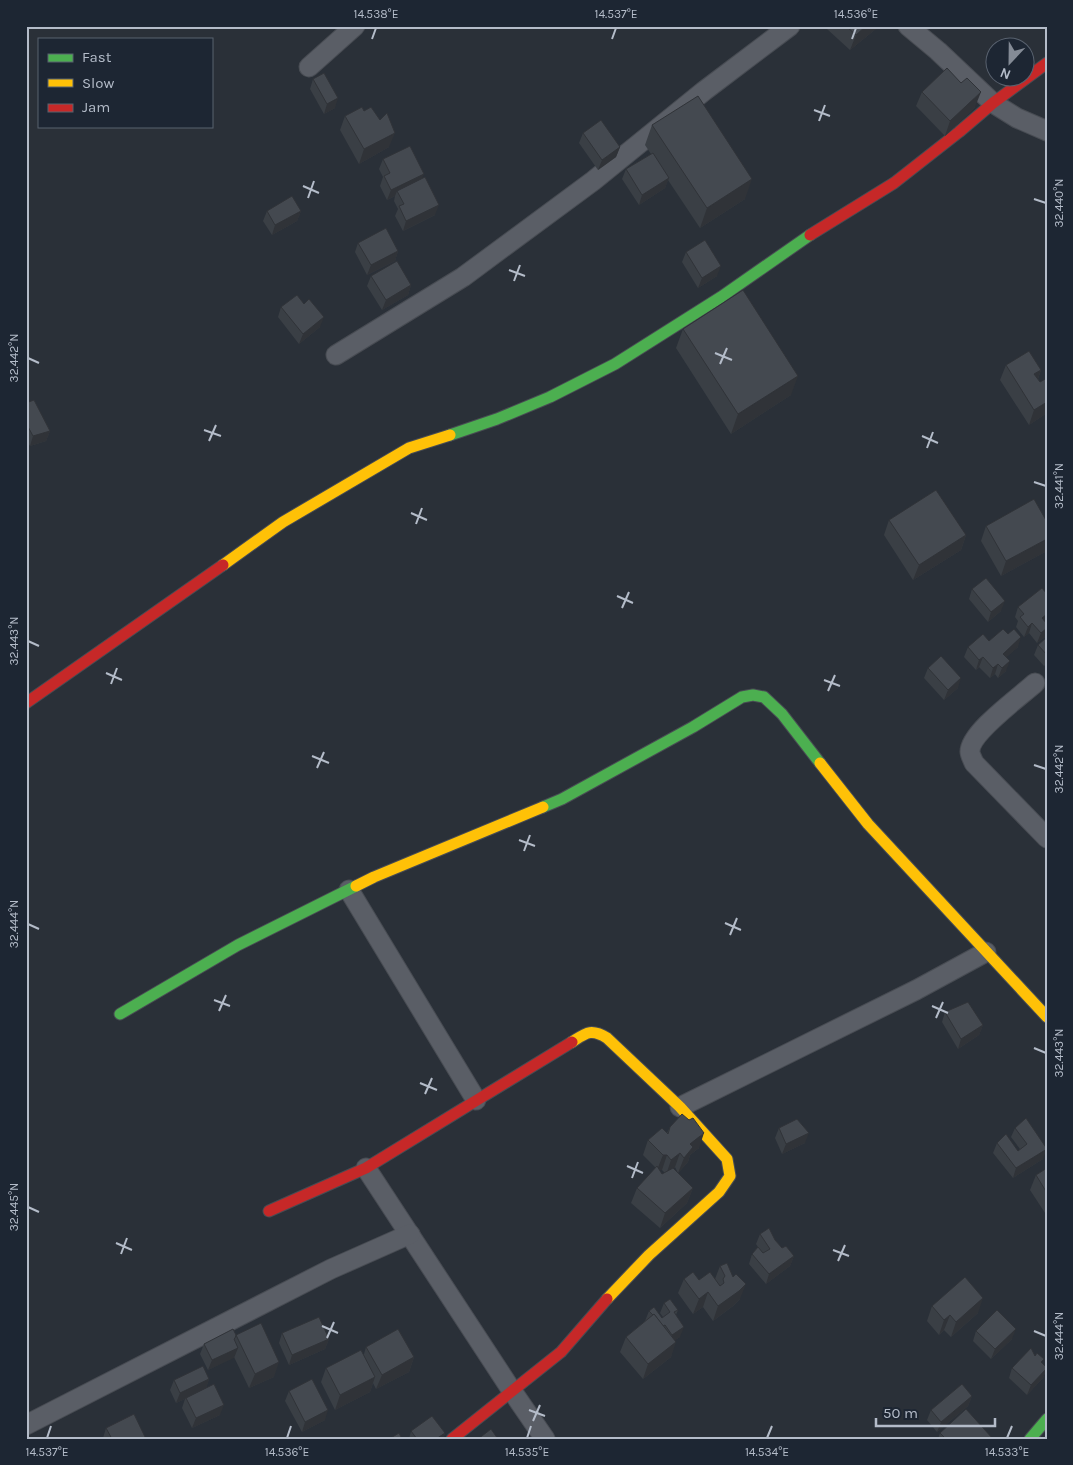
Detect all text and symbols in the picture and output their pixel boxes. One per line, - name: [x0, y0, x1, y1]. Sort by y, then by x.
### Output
- text: 14.538°E: [354, 7, 398, 21]
- text: 14.537°E: [594, 7, 638, 21]
- text: 14.536°E: [834, 7, 878, 21]
- legend: [38, 38, 212, 128]
- north arrow: [986, 38, 1036, 88]
- text: Fast: [82, 48, 112, 66]
- text: N: [997, 64, 1013, 83]
- text: Slow: [82, 74, 114, 92]
- text: Jam: [82, 98, 110, 116]
- text: 32.440°N: [1052, 178, 1066, 228]
- text: 32.442°N: [7, 334, 21, 382]
- text: 32.441°N: [1052, 463, 1066, 509]
- text: 32.443°N: [7, 617, 21, 665]
- text: 32.442°N: [1052, 745, 1066, 793]
- text: 32.444°N: [7, 900, 21, 948]
- text: 32.443°N: [1052, 1029, 1066, 1077]
- text: 32.445°N: [7, 1183, 21, 1231]
- text: 32.444°N: [1052, 1312, 1066, 1360]
- scale bar: [876, 1395, 994, 1427]
- text: 50 m: [883, 1404, 918, 1422]
- text: 14.537°E: [25, 1445, 69, 1459]
- text: 14.536°E: [265, 1445, 309, 1459]
- text: 14.535°E: [505, 1445, 549, 1459]
- text: 14.534°E: [745, 1445, 789, 1459]
- text: 14.533°E: [985, 1445, 1029, 1459]

